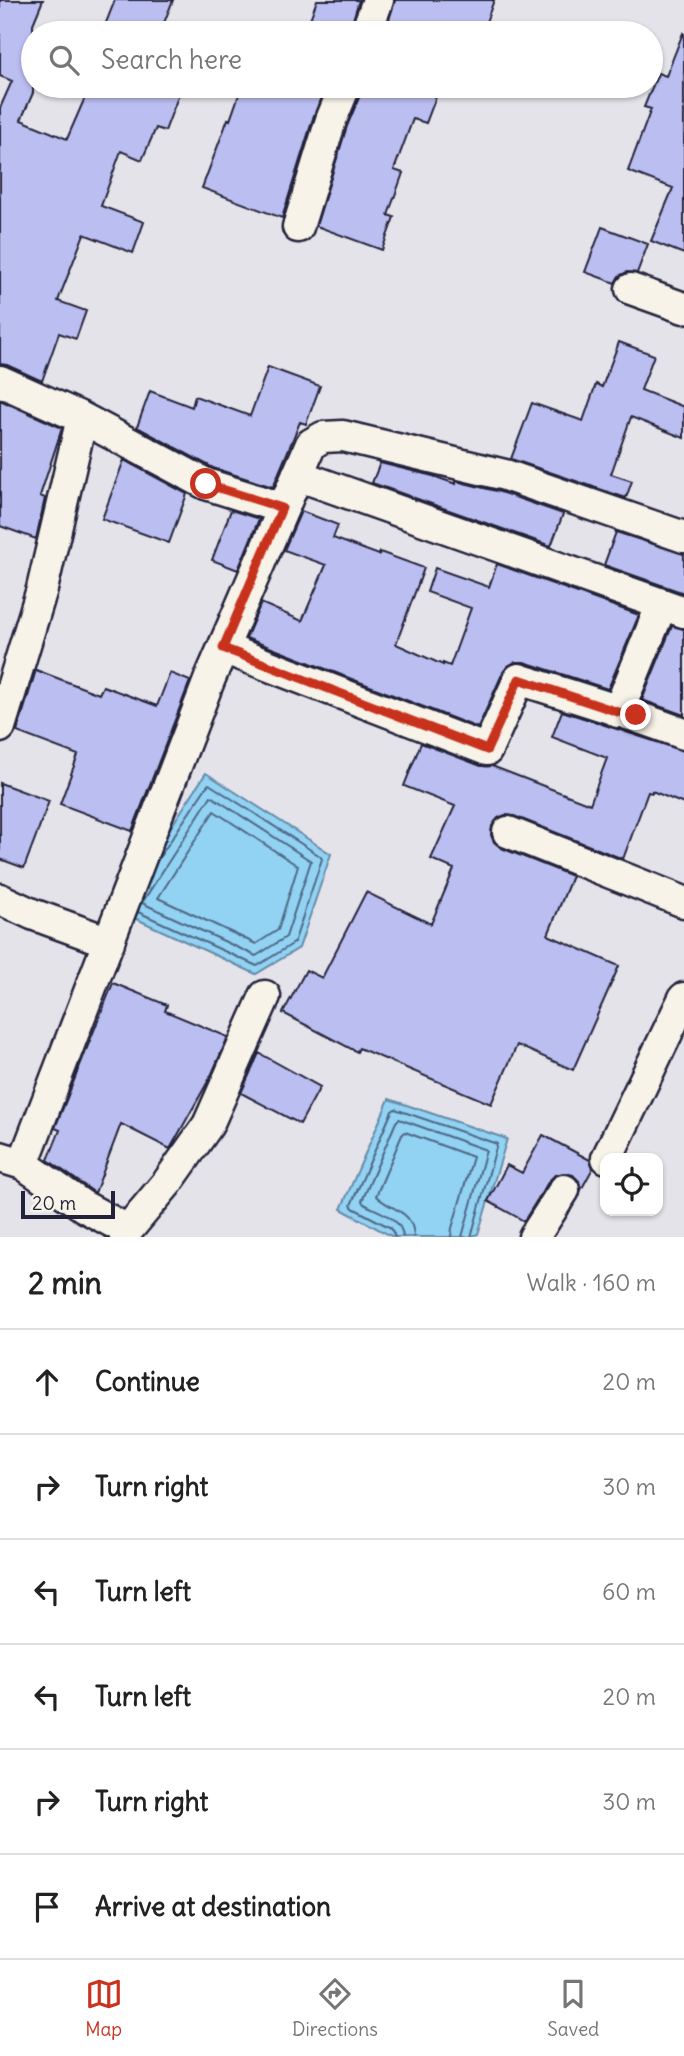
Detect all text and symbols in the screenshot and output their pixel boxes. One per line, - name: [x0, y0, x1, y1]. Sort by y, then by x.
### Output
- search box: [21, 21, 663, 98]
- icon: search: [45, 41, 83, 79]
- text: Search here: [101, 43, 242, 76]
- route start: [190, 468, 221, 499]
- route end: [620, 699, 651, 730]
- map controls: [600, 1153, 663, 1216]
- button: locate: [600, 1153, 663, 1216]
- scale bar: [21, 1188, 116, 1220]
- text: 20 m: [32, 1191, 76, 1215]
- text: 2 min: [28, 1264, 102, 1302]
- text: Walk · 160 m: [527, 1268, 656, 1297]
- icon: ahead: [28, 1363, 66, 1401]
- text: Continue: [95, 1365, 200, 1398]
- text: 20 m: [603, 1367, 656, 1396]
- icon: right: [28, 1468, 66, 1506]
- text: Turn right: [95, 1470, 208, 1503]
- text: 30 m: [602, 1472, 656, 1501]
- icon: left: [28, 1573, 66, 1611]
- text: Turn left: [95, 1575, 191, 1608]
- text: 60 m: [602, 1577, 656, 1606]
- icon: left: [28, 1678, 66, 1716]
- text: Turn left: [95, 1680, 191, 1713]
- text: 20 m: [603, 1682, 656, 1711]
- icon: right: [28, 1783, 66, 1821]
- text: Turn right: [95, 1785, 208, 1818]
- text: 30 m: [602, 1787, 656, 1816]
- icon: arrive: [28, 1888, 66, 1926]
- text: Arrive at destination: [95, 1890, 331, 1923]
- tab: Map: [85, 1975, 123, 2041]
- tab: Directions: [292, 1975, 378, 2041]
- tab: Saved: [547, 1975, 599, 2041]

